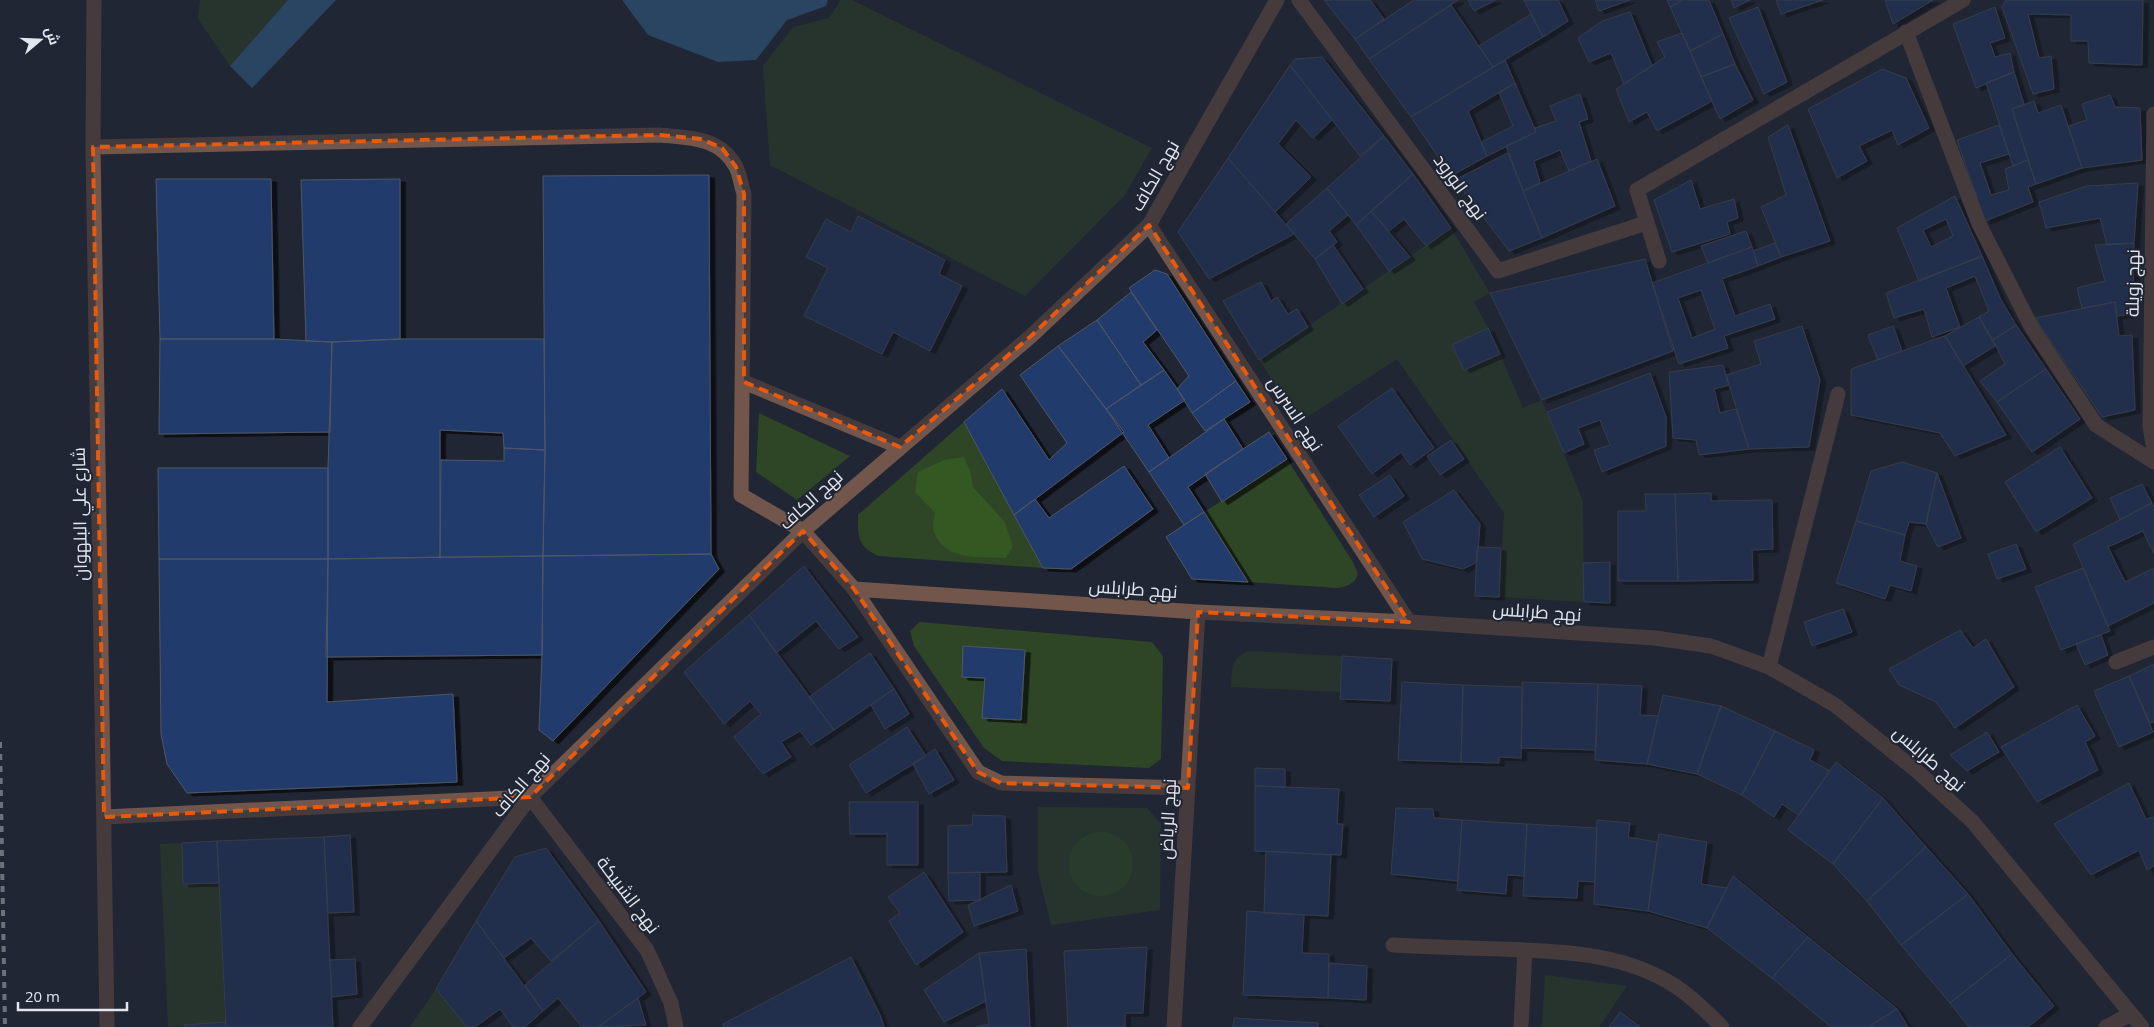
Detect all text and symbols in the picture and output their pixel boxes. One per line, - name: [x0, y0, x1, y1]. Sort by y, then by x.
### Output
- north arrow: [15, 15, 65, 65]
- text: ش: [41, 24, 65, 47]
- street label: نهج الكاف: [1124, 136, 1185, 216]
- street label: نهج الورود: [1428, 149, 1493, 225]
- street label: نهج زويلة: [2119, 249, 2146, 317]
- street label: نهج السرس: [1262, 371, 1329, 456]
- street label: شارع علي البلهوان: [66, 447, 95, 581]
- street label: نهج الكاف: [773, 464, 848, 535]
- street label: نهج طرابلس: [1088, 573, 1178, 604]
- street label: نهج طرابلس: [1492, 596, 1582, 627]
- street label: نهج طرابلس: [1888, 720, 1971, 797]
- street label: نهج الكاف: [486, 747, 556, 822]
- street label: نهج الرياض: [1153, 778, 1182, 860]
- street label: نهج الشبيكة: [591, 851, 666, 938]
- scale bar: [18, 980, 126, 1012]
- text: 20 m: [25, 986, 60, 1006]

